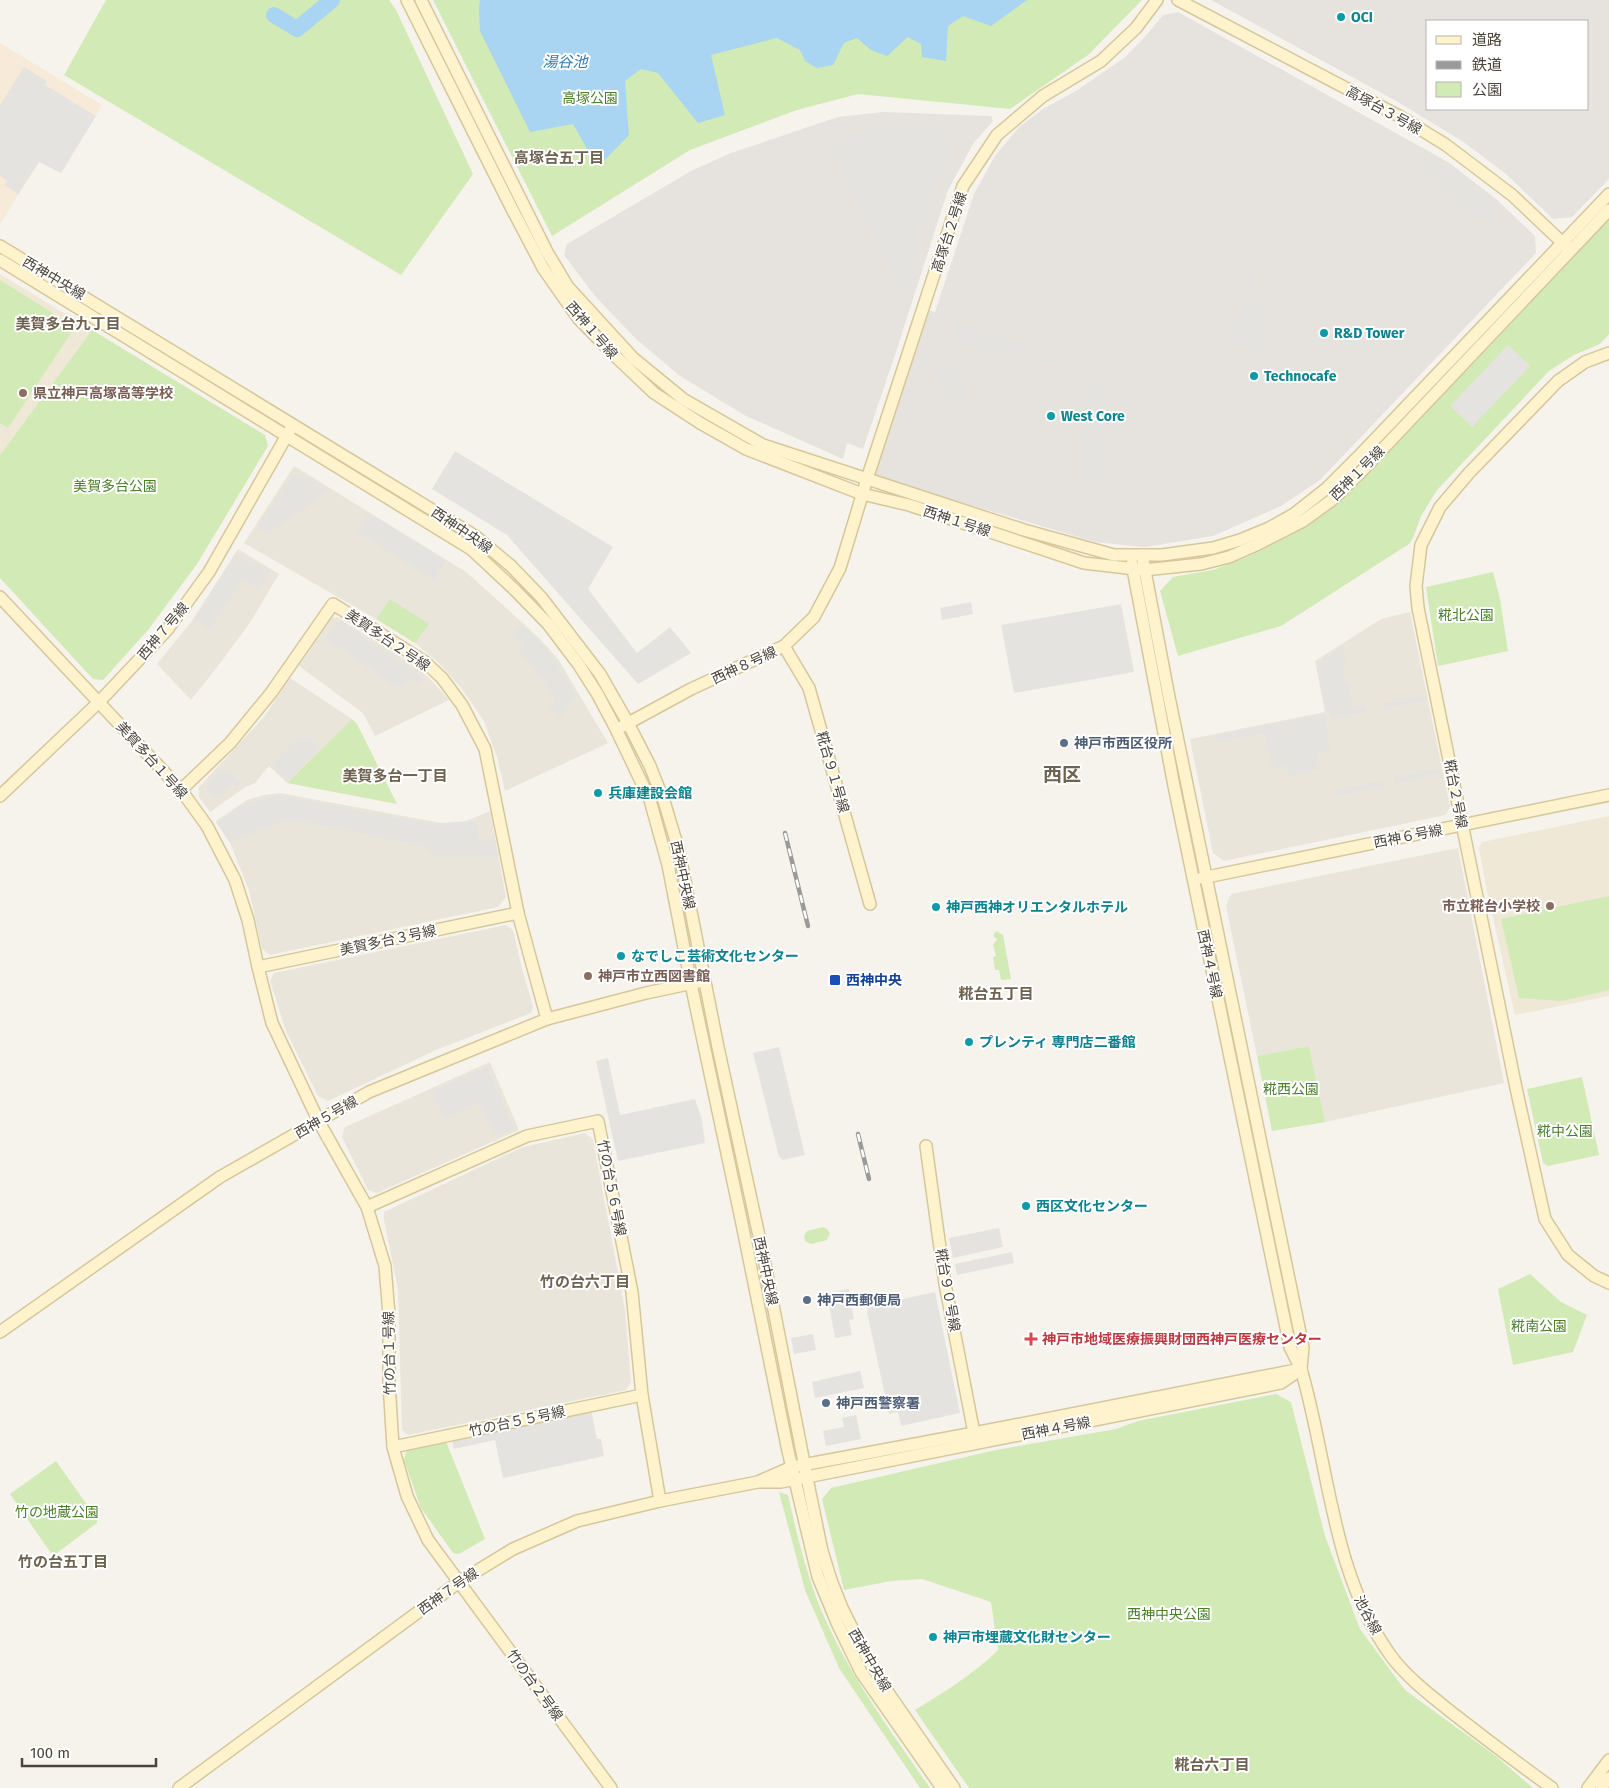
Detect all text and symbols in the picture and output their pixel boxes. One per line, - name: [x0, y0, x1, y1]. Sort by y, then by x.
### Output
- place label: OCI: [1351, 9, 1373, 26]
- marker: OCI: [1335, 11, 1347, 23]
- legend: [1426, 20, 1589, 110]
- text: 道路: [1472, 31, 1502, 49]
- water label: 湯谷池: [542, 53, 589, 71]
- text: 鉄道: [1472, 56, 1502, 74]
- text: 公園: [1472, 81, 1502, 99]
- street label: 高塚台３号線: [1343, 83, 1425, 138]
- park label: 高塚公園: [562, 90, 618, 107]
- district label: 高塚台五丁目: [514, 149, 604, 167]
- street label: 高塚台２号線: [928, 190, 971, 275]
- street label: 西神中央線: [19, 253, 88, 304]
- street label: 西神１号線: [562, 298, 621, 362]
- district label: 美賀多台九丁目: [15, 315, 121, 333]
- place label: R&D Tower: [1334, 325, 1405, 342]
- marker: R&D Tower: [1318, 327, 1330, 339]
- place label: Technocafe: [1264, 368, 1337, 385]
- marker: Technocafe: [1248, 370, 1260, 382]
- place label: 県立神戸高塚高等学校: [33, 385, 173, 402]
- marker: 県立神戸高塚高等学校: [17, 387, 29, 399]
- place label: West Core: [1061, 408, 1125, 425]
- marker: West Core: [1045, 410, 1057, 422]
- street label: 西神１号線: [1327, 443, 1388, 504]
- park label: 美賀多台公園: [73, 478, 157, 495]
- street label: 西神１号線: [921, 503, 993, 540]
- street label: 西神中央線: [428, 504, 495, 557]
- street label: 西神７号線: [134, 599, 192, 664]
- street label: 美賀多台２号線: [342, 606, 433, 675]
- park label: 糀北公園: [1438, 607, 1494, 624]
- street label: 西神８号線: [709, 643, 780, 688]
- street label: 美賀多台１号線: [113, 718, 191, 802]
- street label: 糀台９１号線: [813, 729, 852, 815]
- place label: 神戸市西区役所: [1074, 735, 1172, 752]
- marker: 神戸市西区役所: [1058, 737, 1070, 749]
- street label: 糀台２号線: [1440, 758, 1471, 830]
- district label: 西区: [1043, 763, 1081, 786]
- district label: 美賀多台一丁目: [342, 767, 448, 785]
- place label: 兵庫建設会館: [608, 785, 692, 802]
- marker: 兵庫建設会館: [592, 787, 604, 799]
- street label: 西神６号線: [1372, 821, 1444, 852]
- street label: 西神中央線: [667, 839, 698, 911]
- place label: 市立糀台小学校: [1442, 898, 1540, 915]
- place label: 神戸西神オリエンタルホテル: [946, 899, 1128, 916]
- marker: 市立糀台小学校: [1544, 900, 1556, 912]
- marker: 神戸西神オリエンタルホテル: [930, 901, 942, 913]
- street label: 美賀多台３号線: [338, 922, 438, 959]
- street label: 西神４号線: [1194, 928, 1225, 1000]
- place label: なでしこ芸術文化センター: [631, 948, 799, 965]
- marker: なでしこ芸術文化センター: [615, 950, 627, 962]
- place label: 神戸市立西図書館: [598, 968, 710, 985]
- marker: 神戸市立西図書館: [582, 970, 594, 982]
- place label: 西神中央: [846, 972, 902, 989]
- marker: 西神中央: [828, 973, 842, 987]
- district label: 糀台五丁目: [958, 985, 1034, 1003]
- place label: プレンティ 専門店二番館: [979, 1034, 1135, 1051]
- marker: プレンティ 専門店二番館: [963, 1036, 975, 1048]
- park label: 糀西公園: [1263, 1081, 1319, 1098]
- street label: 西神５号線: [292, 1093, 361, 1142]
- park label: 糀中公園: [1537, 1123, 1593, 1140]
- street label: 竹の台５６号線: [594, 1138, 629, 1238]
- place label: 西区文化センター: [1036, 1198, 1148, 1215]
- marker: 西区文化センター: [1020, 1200, 1032, 1212]
- street label: 西神中央線: [750, 1235, 781, 1307]
- street label: 糀台９０号線: [932, 1247, 963, 1333]
- district label: 竹の台六丁目: [540, 1273, 630, 1291]
- place label: 神戸西郵便局: [817, 1292, 901, 1309]
- marker: 神戸西郵便局: [801, 1294, 813, 1306]
- street label: 竹の台１号線: [380, 1311, 399, 1395]
- park label: 糀南公園: [1511, 1318, 1567, 1335]
- place label: 神戸市地域医療振興財団西神戸医療センター: [1042, 1331, 1322, 1348]
- marker: 神戸市地域医療振興財団西神戸医療センター: [1024, 1332, 1038, 1346]
- place label: 神戸西警察署: [836, 1395, 920, 1412]
- marker: 神戸西警察署: [820, 1397, 832, 1409]
- street label: 竹の台５５号線: [467, 1403, 567, 1440]
- street label: 西神４号線: [1020, 1413, 1092, 1444]
- park label: 竹の地蔵公園: [15, 1504, 99, 1521]
- district label: 竹の台五丁目: [18, 1553, 108, 1571]
- street label: 西神７号線: [415, 1564, 482, 1618]
- street label: 池谷線: [1350, 1593, 1385, 1638]
- park label: 西神中央公園: [1127, 1606, 1211, 1623]
- street label: 西神中央線: [845, 1626, 894, 1695]
- place label: 神戸市埋蔵文化財センター: [943, 1629, 1111, 1646]
- marker: 神戸市埋蔵文化財センター: [927, 1631, 939, 1643]
- street label: 竹の台２号線: [503, 1646, 566, 1724]
- scale bar: [22, 1736, 156, 1768]
- text: 100 m: [30, 1744, 70, 1762]
- district label: 糀台六丁目: [1174, 1756, 1250, 1774]

